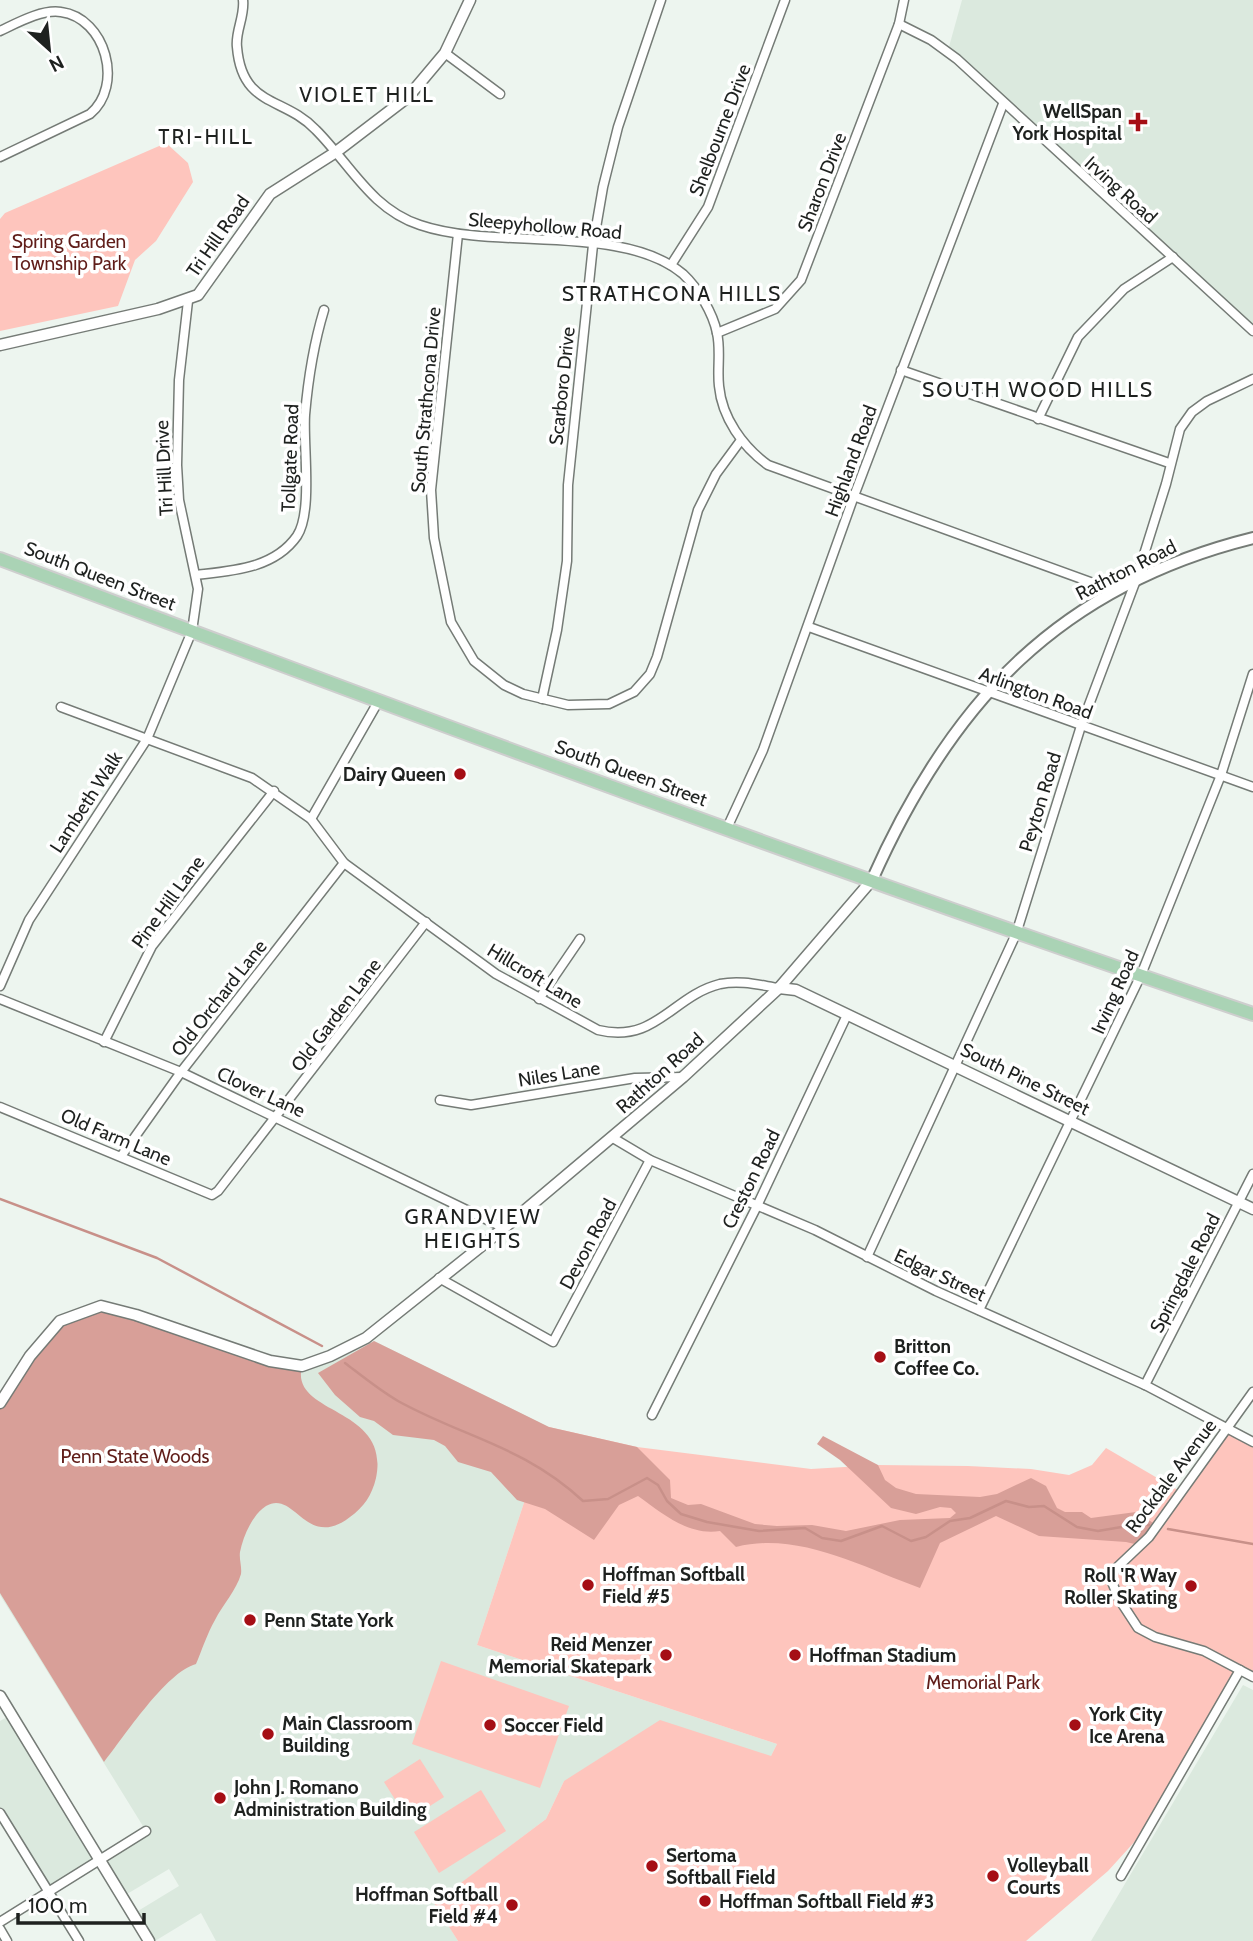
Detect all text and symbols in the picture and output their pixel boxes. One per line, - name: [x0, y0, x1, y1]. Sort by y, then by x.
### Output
- north arrow: [14, 14, 84, 84]
- text: N: [45, 50, 68, 77]
- street label: Shelbourne Drive: [684, 60, 756, 199]
- district label: VIOLET HILL: [299, 82, 435, 107]
- place label: WellSpan York Hospital: [1012, 100, 1122, 145]
- marker: WellSpan York Hospital: [1128, 112, 1148, 132]
- district label: TRI-HILL: [158, 124, 254, 149]
- street label: Sharon Drive: [793, 129, 851, 235]
- street label: Irving Road: [1080, 151, 1162, 229]
- street label: Tri Hill Road: [181, 191, 255, 281]
- street label: Sleepyhollow Road: [467, 208, 623, 244]
- park label: Spring Garden Township Park: [12, 230, 127, 275]
- district label: STRATHCONA HILLS: [562, 281, 782, 306]
- street label: South Strathcona Drive: [406, 306, 446, 494]
- street label: Scarboro Drive: [544, 325, 580, 446]
- district label: SOUTH WOOD HILLS: [922, 377, 1154, 402]
- street label: Highland Road: [820, 402, 882, 520]
- street label: Tollgate Road: [277, 404, 303, 512]
- street label: Tri Hill Drive: [150, 419, 178, 516]
- street label: Rathton Road: [1072, 535, 1180, 605]
- street label: South Queen Street: [21, 537, 179, 616]
- street label: Arlington Road: [976, 662, 1096, 724]
- street label: South Queen Street: [552, 735, 711, 811]
- street label: Lambeth Walk: [45, 747, 127, 857]
- street label: Peyton Road: [1014, 750, 1066, 854]
- place label: Dairy Queen: [343, 763, 446, 786]
- marker: Dairy Queen: [452, 766, 468, 782]
- street label: Pine Hill Lane: [127, 851, 209, 953]
- street label: Old Orchard Lane: [166, 935, 272, 1061]
- street label: Hillcroft Lane: [483, 939, 587, 1014]
- street label: Irving Road: [1086, 946, 1144, 1038]
- street label: Old Garden Lane: [286, 954, 386, 1076]
- street label: Rathton Road: [612, 1028, 708, 1118]
- street label: South Pine Street: [957, 1038, 1094, 1120]
- street label: Niles Lane: [516, 1056, 602, 1092]
- street label: Clover Lane: [213, 1062, 309, 1123]
- street label: Old Farm Lane: [57, 1103, 175, 1171]
- street label: Creston Road: [717, 1126, 785, 1232]
- street label: Devon Road: [555, 1195, 621, 1293]
- district label: GRANDVIEW HEIGHTS: [404, 1204, 542, 1253]
- street label: Springdale Road: [1145, 1209, 1225, 1337]
- street label: Edgar Street: [891, 1244, 990, 1306]
- place label: Britton Coffee Co.: [894, 1335, 979, 1380]
- marker: Britton Coffee Co.: [872, 1349, 888, 1365]
- street label: Rockdale Avenue: [1121, 1414, 1221, 1537]
- park label: Penn State Woods: [61, 1445, 210, 1468]
- place label: Hoffman Softball Field #5: [602, 1563, 745, 1608]
- place label: Roll 'R Way Roller Skating: [1064, 1564, 1178, 1609]
- marker: Hoffman Softball Field #5: [580, 1577, 596, 1593]
- marker: Roll 'R Way Roller Skating: [1183, 1578, 1199, 1594]
- place label: Penn State York: [264, 1609, 394, 1632]
- marker: Penn State York: [242, 1612, 258, 1628]
- place label: Reid Menzer Memorial Skatepark: [488, 1633, 653, 1678]
- place label: Hoffman Stadium: [809, 1644, 956, 1667]
- marker: Reid Menzer Memorial Skatepark: [658, 1647, 674, 1663]
- marker: Hoffman Stadium: [787, 1647, 803, 1663]
- park label: Memorial Park: [926, 1671, 1041, 1694]
- place label: York City Ice Arena: [1088, 1703, 1165, 1748]
- place label: Main Classroom Building: [282, 1712, 413, 1757]
- place label: Soccer Field: [504, 1714, 603, 1737]
- marker: Soccer Field: [482, 1717, 498, 1733]
- marker: York City Ice Arena: [1067, 1717, 1083, 1733]
- marker: Main Classroom Building: [260, 1726, 276, 1742]
- place label: John J. Romano Administration Building: [233, 1776, 427, 1821]
- marker: John J. Romano Administration Building: [212, 1790, 228, 1806]
- place label: Sertoma Softball Field: [666, 1844, 775, 1889]
- place label: Volleyball Courts: [1007, 1854, 1089, 1899]
- marker: Sertoma Softball Field: [644, 1858, 660, 1874]
- marker: Volleyball Courts: [985, 1868, 1001, 1884]
- scale bar: [18, 1882, 144, 1926]
- place label: Hoffman Softball Field #4: [355, 1883, 498, 1928]
- place label: Hoffman Softball Field #3: [719, 1890, 934, 1913]
- text: 100 m: [28, 1893, 87, 1918]
- marker: Hoffman Softball Field #3: [697, 1893, 713, 1909]
- marker: Hoffman Softball Field #4: [504, 1897, 520, 1913]

